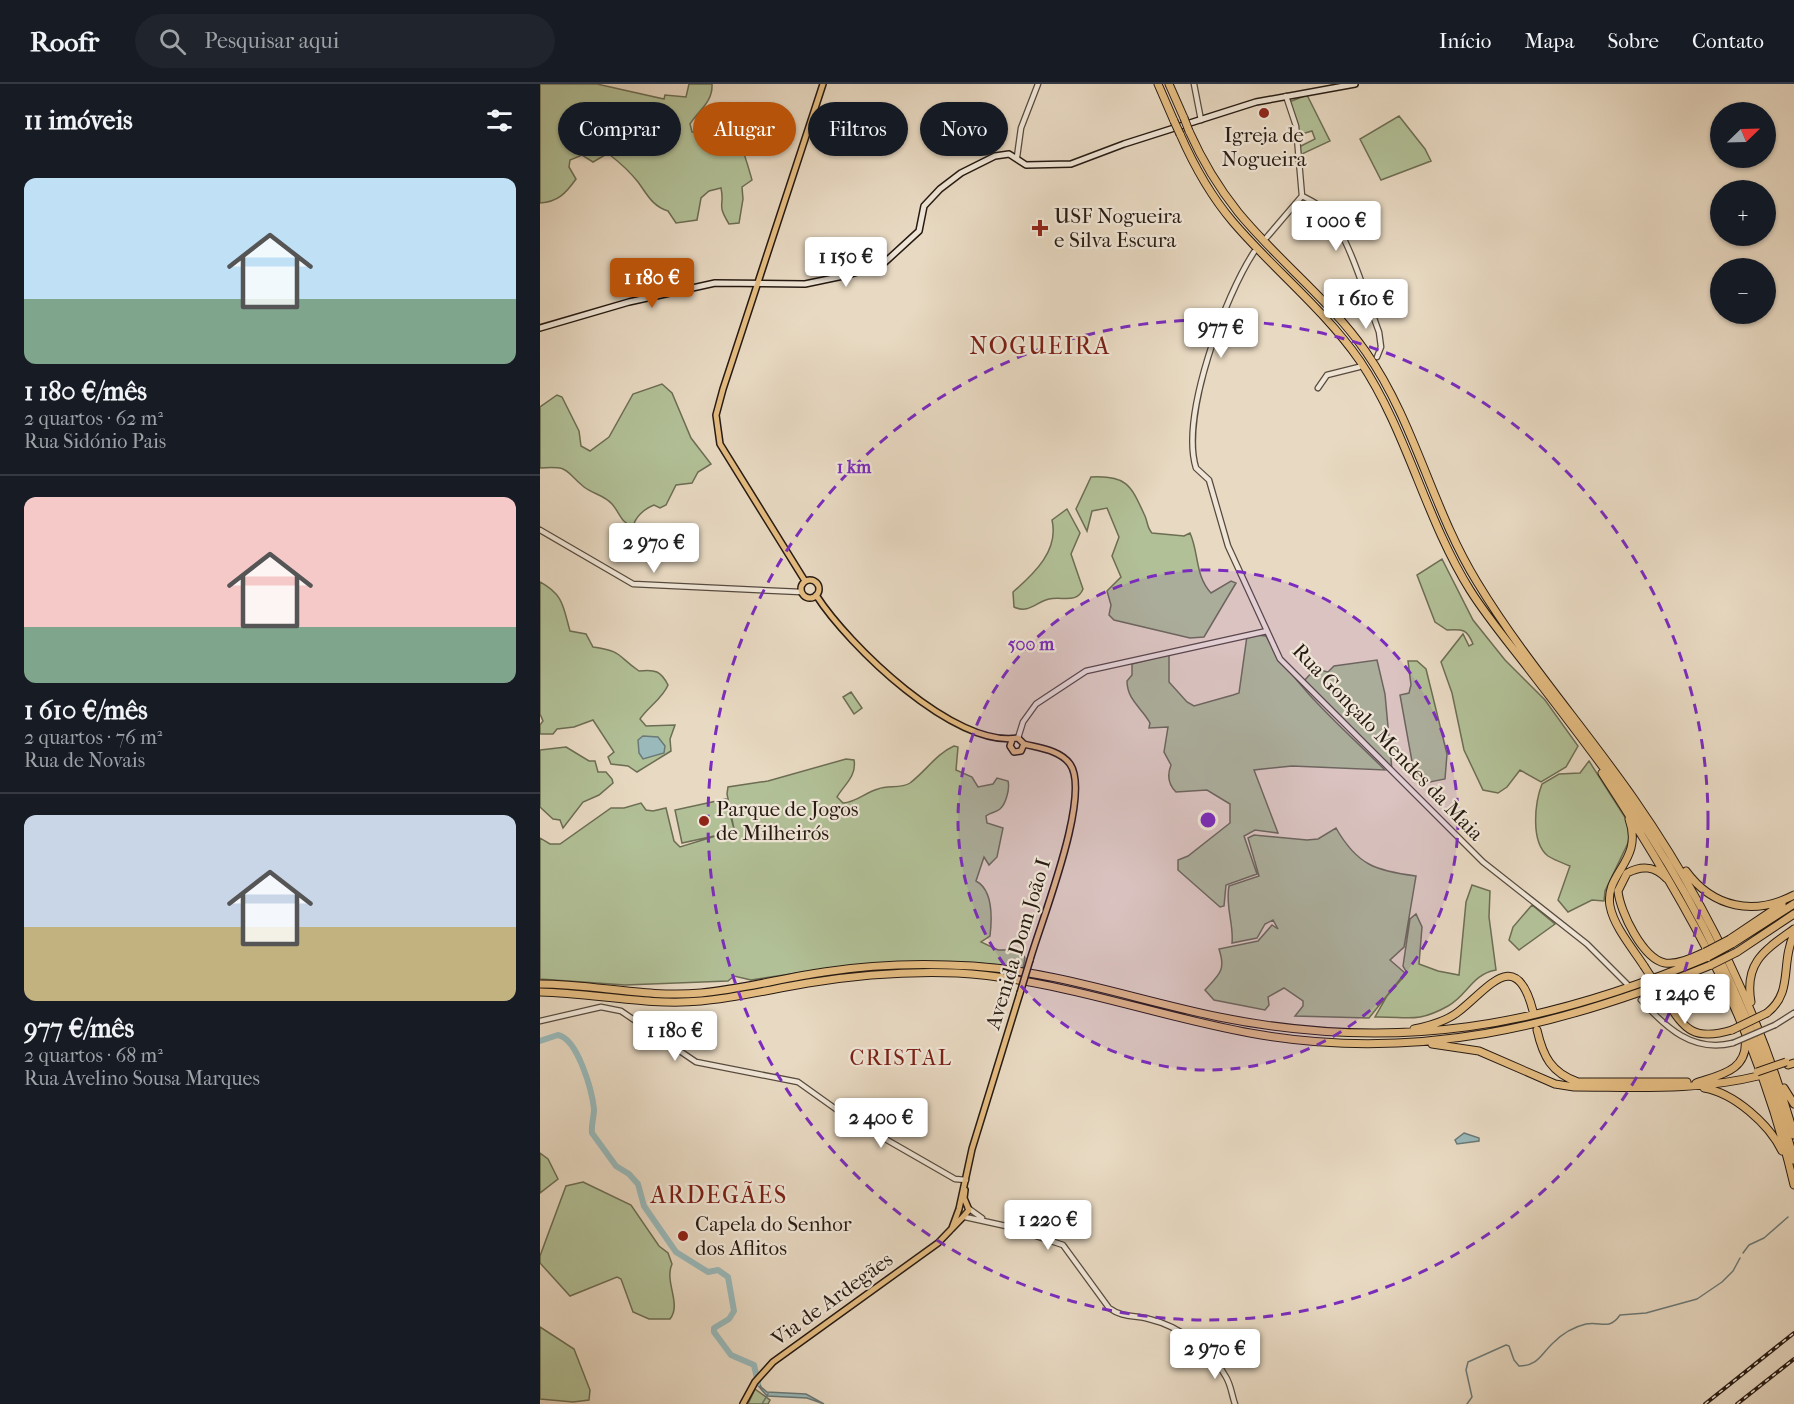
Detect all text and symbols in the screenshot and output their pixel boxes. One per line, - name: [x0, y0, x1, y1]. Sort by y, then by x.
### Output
- search box: [135, 14, 555, 68]
- text: Roofr: [30, 25, 99, 58]
- icon: search: [156, 25, 189, 58]
- text: Pesquisar aqui: [204, 28, 339, 54]
- text: Início: [1439, 29, 1491, 53]
- text: Mapa: [1524, 29, 1574, 53]
- text: Sobre: [1607, 29, 1659, 53]
- text: Contato: [1692, 29, 1764, 53]
- chip: Comprar: [558, 102, 681, 156]
- chip: Alugar: [693, 102, 796, 156]
- chip: Filtros: [808, 102, 908, 156]
- chip: Novo: [920, 102, 1008, 156]
- north arrow: [1710, 102, 1776, 168]
- map controls: [1710, 102, 1776, 324]
- icon: filters: [483, 104, 516, 137]
- text: 11 imóveis: [24, 105, 133, 136]
- marker: Igreja de Nogueira: [1257, 106, 1271, 120]
- place label: Igreja de Nogueira: [1222, 123, 1307, 171]
- button: +: [1710, 180, 1776, 246]
- pin: 1 000 €: [1281, 201, 1391, 252]
- place label: USF Nogueira e Silva Escura: [1054, 204, 1182, 252]
- text: 1 000 €: [1306, 209, 1366, 232]
- icon: home: [216, 217, 324, 325]
- marker: USF Nogueira e Silva Escura: [1031, 219, 1049, 237]
- pin: 1 150 €: [791, 237, 901, 288]
- text: 1 150 €: [819, 245, 873, 268]
- pin: 1 180 €: [597, 258, 707, 309]
- button: −: [1710, 258, 1776, 324]
- text: 1 180 €: [624, 266, 680, 289]
- pin: 1 610 €: [1311, 279, 1421, 330]
- text: 1 610 €: [1338, 287, 1394, 310]
- pin: 977 €: [1179, 308, 1263, 359]
- text: 977 €: [1198, 316, 1244, 339]
- district label: NOGUEIRA: [969, 332, 1111, 360]
- text: 1 180 €/mês: [24, 376, 147, 407]
- text: 2 quartos · 62 m²: [24, 407, 163, 430]
- text: Rua Sidónio Pais: [24, 430, 166, 453]
- text: 1 km: [837, 457, 872, 478]
- pin: 2 970 €: [599, 523, 709, 574]
- text: 2 970 €: [623, 531, 685, 554]
- icon: home: [216, 536, 324, 644]
- text: 500 m: [1008, 634, 1055, 655]
- street label: Rua Gonçalo Mendes da Maia: [1288, 639, 1489, 846]
- text: 1 610 €/mês: [24, 695, 148, 726]
- text: 2 quartos · 76 m²: [24, 726, 162, 749]
- text: Rua de Novais: [24, 749, 145, 772]
- place label: Parque de Jogos de Milheirós: [716, 797, 859, 845]
- centre of rings: [1198, 810, 1218, 830]
- marker: Parque de Jogos de Milheirós: [697, 814, 711, 828]
- icon: home: [216, 854, 324, 962]
- street label: Avenida Dom João I: [980, 856, 1055, 1033]
- pin: 1 240 €: [1630, 974, 1740, 1025]
- text: 1 240 €: [1655, 982, 1715, 1005]
- pin: 1 180 €: [620, 1011, 730, 1062]
- text: 977 €/mês: [24, 1013, 134, 1044]
- text: 1 180 €: [647, 1019, 703, 1042]
- text: 2 quartos · 68 m²: [24, 1044, 163, 1067]
- district label: CRISTAL: [850, 1045, 952, 1071]
- text: Rua Avelino Sousa Marques: [24, 1067, 260, 1090]
- pin: 2 400 €: [826, 1098, 936, 1149]
- text: 2 400 €: [849, 1106, 913, 1129]
- district label: ARDEGÃES: [649, 1181, 788, 1209]
- pin: 1 220 €: [993, 1200, 1103, 1251]
- text: 1 220 €: [1018, 1208, 1078, 1231]
- place label: Capela do Senhor dos Aflitos: [695, 1212, 852, 1260]
- marker: Capela do Senhor dos Aflitos: [676, 1229, 690, 1243]
- street label: Via de Ardegães: [766, 1247, 897, 1351]
- pin: 2 970 €: [1160, 1329, 1270, 1380]
- text: 2 970 €: [1184, 1337, 1246, 1360]

